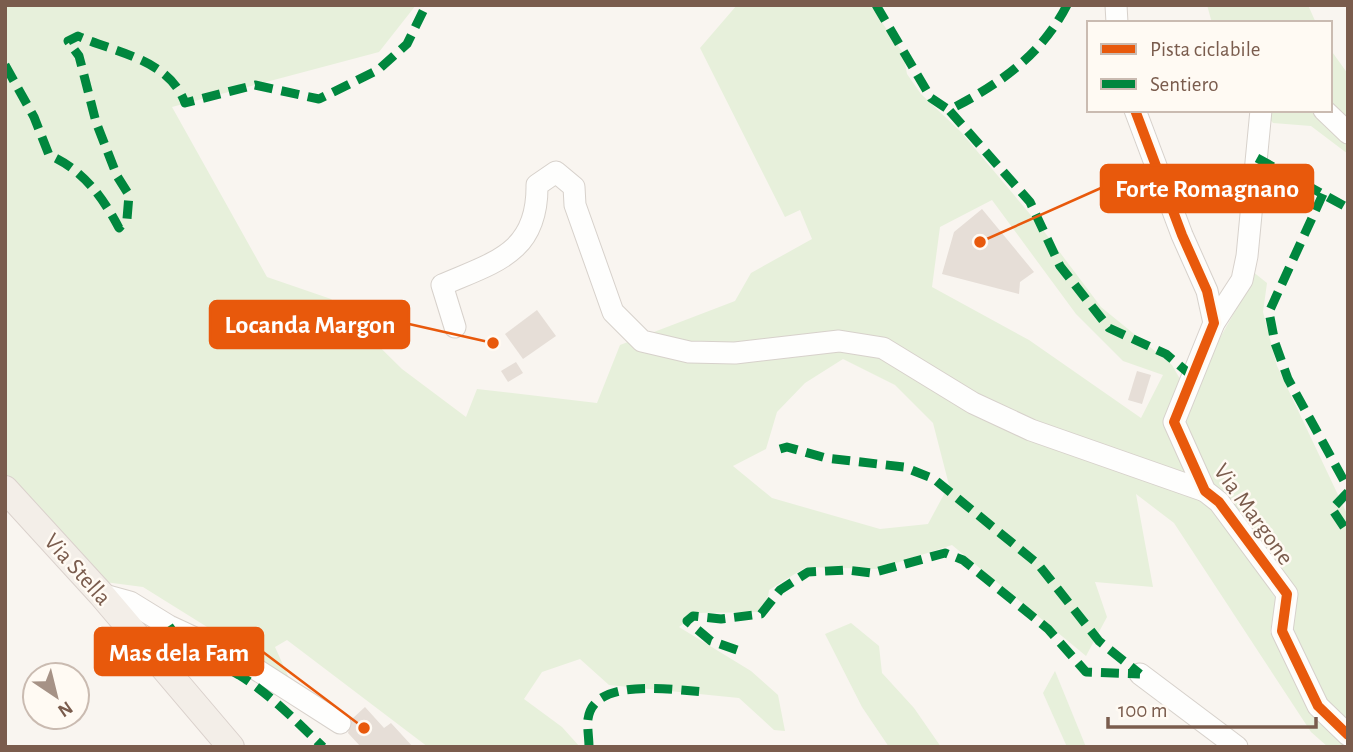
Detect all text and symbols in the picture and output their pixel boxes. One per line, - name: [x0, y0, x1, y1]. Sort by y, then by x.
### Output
- legend: [1087, 21, 1332, 112]
- text: Pista ciclabile: [1150, 39, 1261, 60]
- text: Sentiero: [1150, 74, 1219, 95]
- callout: Forte Romagnano: [1101, 165, 1313, 212]
- text: Forte Romagnano: [1115, 176, 1299, 202]
- callout: Locanda Margon: [210, 301, 409, 348]
- text: Locanda Margon: [225, 312, 395, 338]
- street label: Via Margone: [1209, 460, 1298, 570]
- street label: Via Stella: [39, 529, 115, 610]
- callout: Mas dela Fam: [95, 628, 263, 675]
- text: Mas dela Fam: [109, 640, 249, 666]
- north arrow: [21, 661, 91, 731]
- scale bar: [1108, 686, 1316, 730]
- text: N: [54, 697, 76, 720]
- text: 100 m: [1118, 700, 1168, 721]

